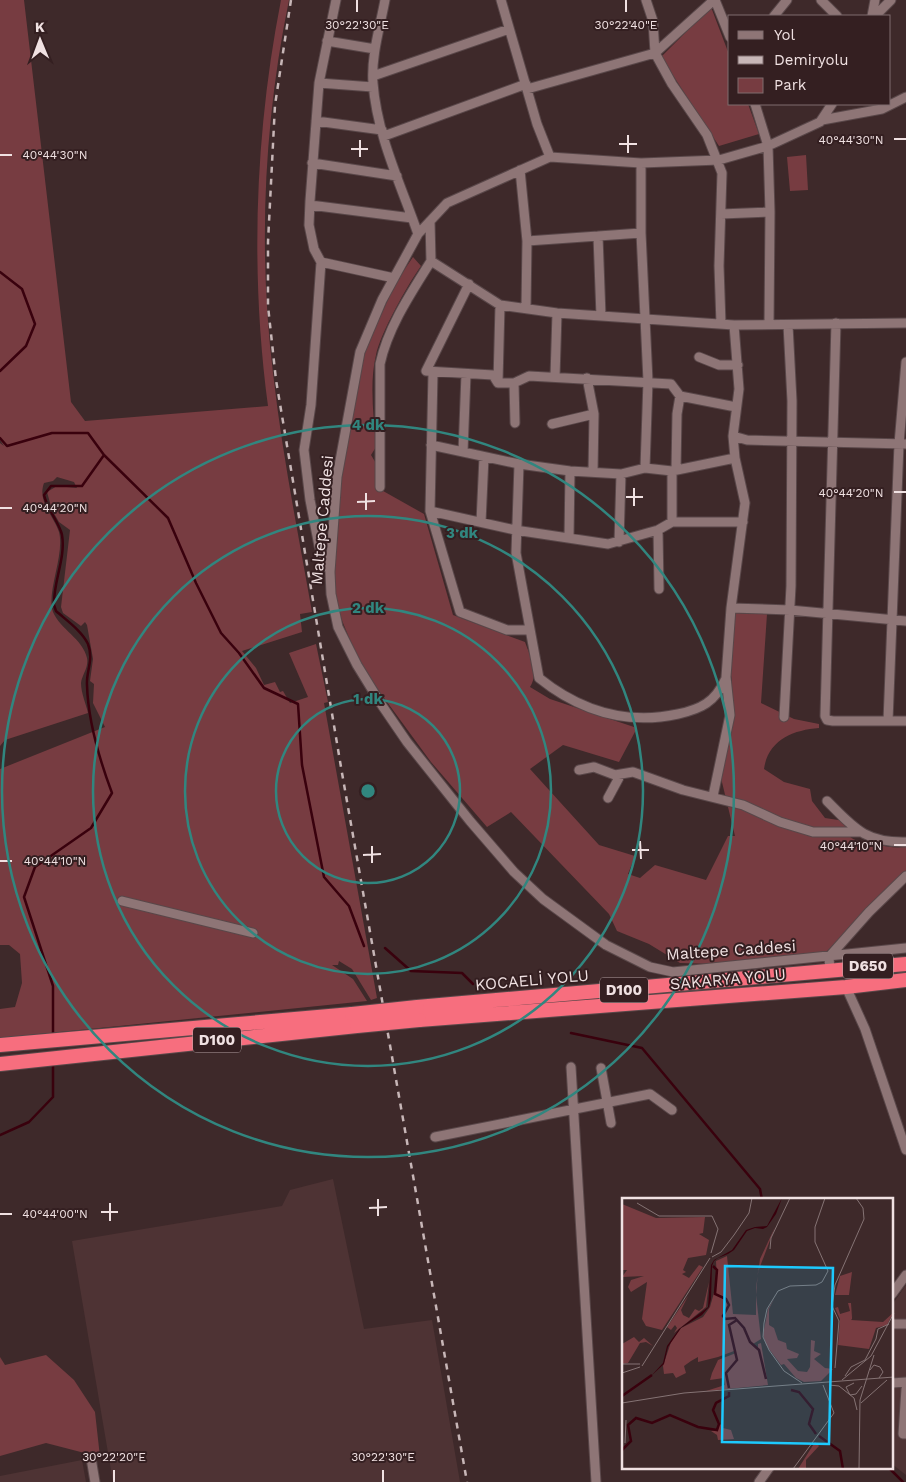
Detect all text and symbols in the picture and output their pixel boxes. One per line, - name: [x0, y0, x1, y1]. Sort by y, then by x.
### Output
- north arrow: [15, 15, 65, 65]
- legend: [728, 15, 891, 105]
- text: 30°22'30"E: [325, 18, 389, 32]
- text: 30°22'40"E: [595, 18, 658, 32]
- text: K: [35, 19, 45, 35]
- text: Yol: [774, 26, 796, 44]
- text: Demiryolu: [774, 51, 848, 69]
- text: Park: [774, 76, 807, 94]
- text: 40°44'30"N: [819, 133, 884, 147]
- text: 40°44'30"N: [23, 148, 88, 162]
- text: 4 dk: [352, 416, 385, 434]
- street label: Maltepe Caddesi: [307, 454, 337, 586]
- text: 40°44'20"N: [819, 486, 884, 500]
- text: 40°44'20"N: [23, 501, 88, 515]
- text: 3 dk: [446, 524, 479, 542]
- text: 2 dk: [352, 599, 385, 617]
- text: 1 dk: [353, 690, 383, 708]
- centre of rings: [359, 782, 377, 800]
- text: 40°44'10"N: [820, 839, 882, 853]
- text: 40°44'10"N: [24, 854, 86, 868]
- street label: Maltepe Caddesi: [666, 936, 796, 964]
- road number: D650: [843, 954, 893, 978]
- street label: SAKARYA YOLU: [669, 964, 787, 994]
- street label: KOCAELİ YOLU: [474, 966, 590, 994]
- road number: D100: [600, 978, 648, 1002]
- road number: D100: [193, 1028, 241, 1052]
- inset map: [622, 1198, 894, 1470]
- text: 40°44'00"N: [22, 1207, 88, 1221]
- text: 30°22'20"E: [82, 1450, 146, 1464]
- text: 30°22'30"E: [351, 1450, 415, 1464]

